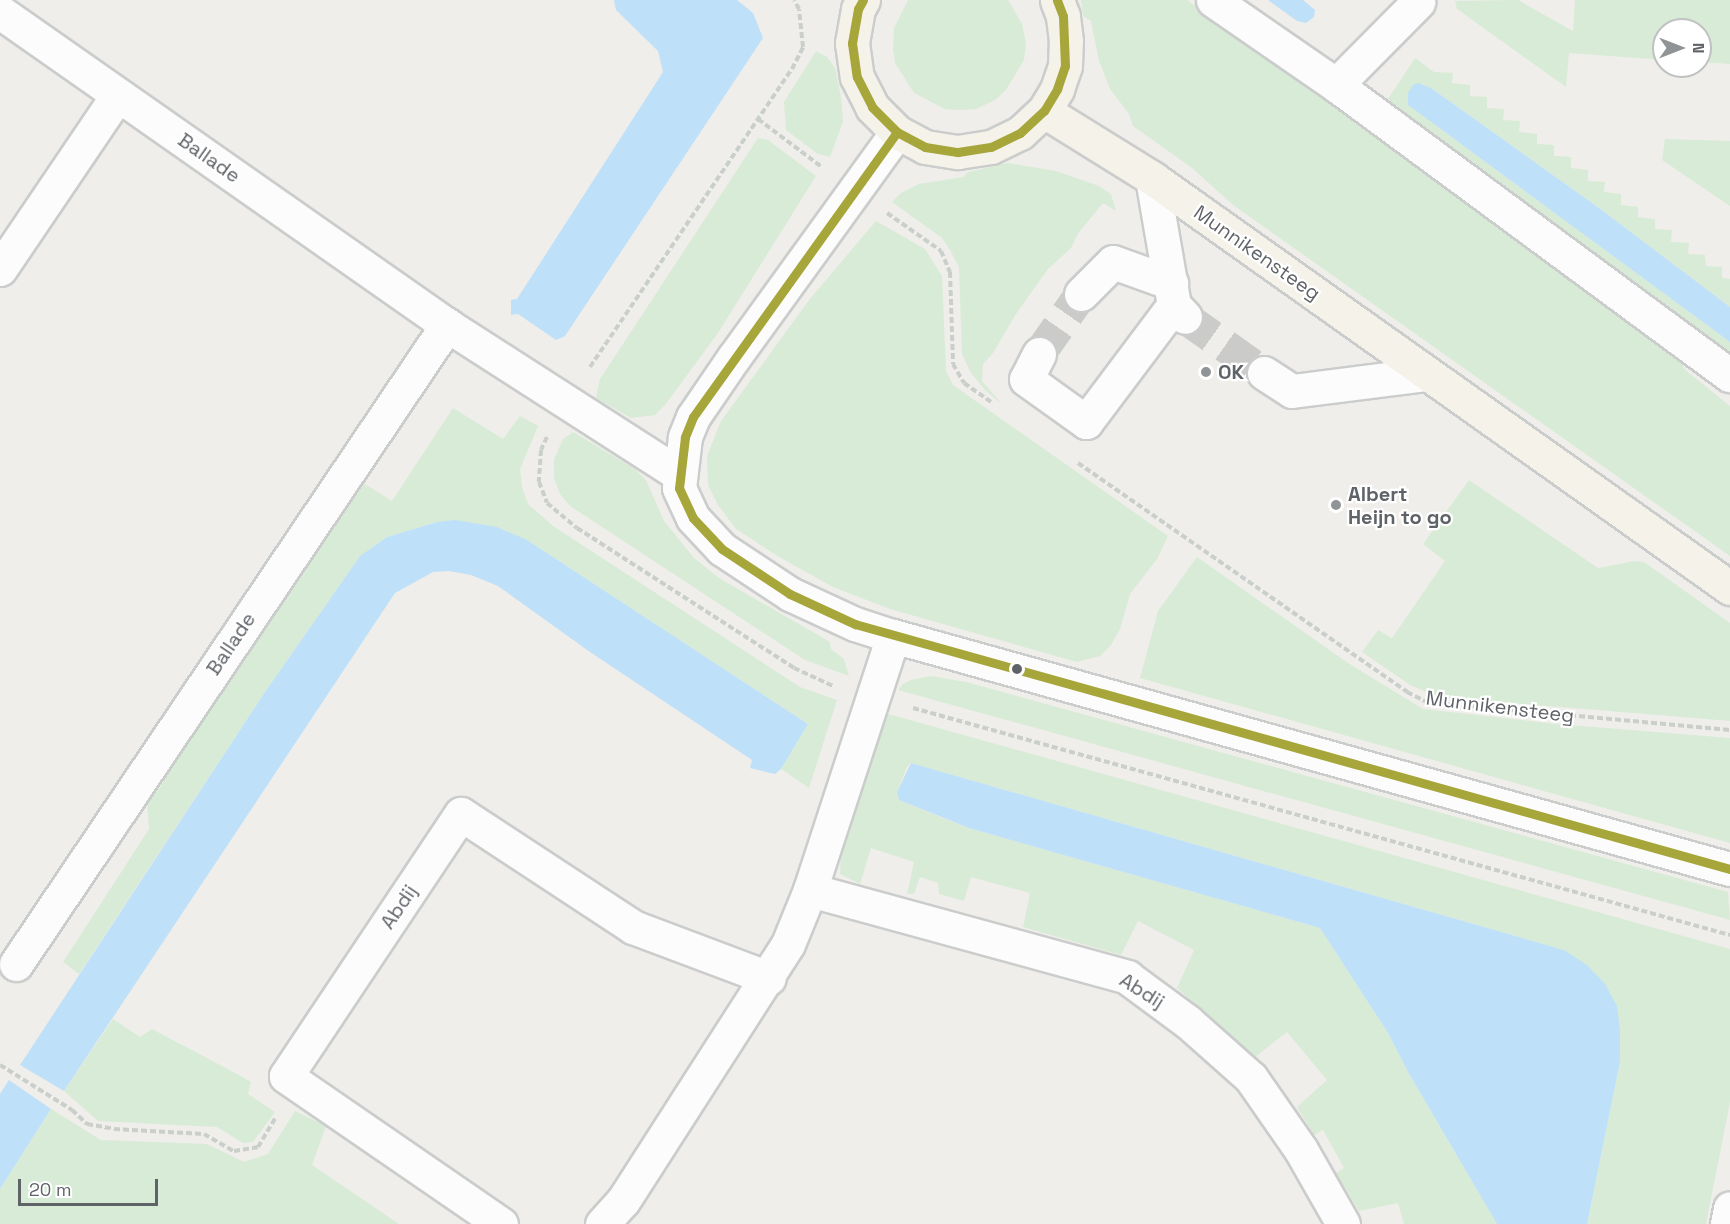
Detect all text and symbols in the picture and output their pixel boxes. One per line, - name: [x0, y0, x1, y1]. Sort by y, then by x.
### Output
- north arrow: [1652, 18, 1712, 78]
- text: N: [1688, 43, 1709, 53]
- street label: Ballade: [173, 128, 245, 188]
- street label: Munnikensteeg: [1189, 200, 1325, 306]
- place label: OK: [1218, 360, 1244, 384]
- marker: OK: [1199, 365, 1213, 379]
- place label: Albert Heijn to go: [1348, 482, 1452, 529]
- marker: Albert Heijn to go: [1329, 498, 1343, 512]
- street label: Ballade: [201, 608, 261, 680]
- unlabelled marker: [1011, 663, 1023, 675]
- street label: Munnikensteeg: [1425, 686, 1575, 728]
- street label: Abdij: [376, 880, 422, 934]
- street label: Abdij: [1115, 968, 1169, 1014]
- scale bar: [21, 1167, 160, 1205]
- text: 20 m: [29, 1178, 72, 1201]

